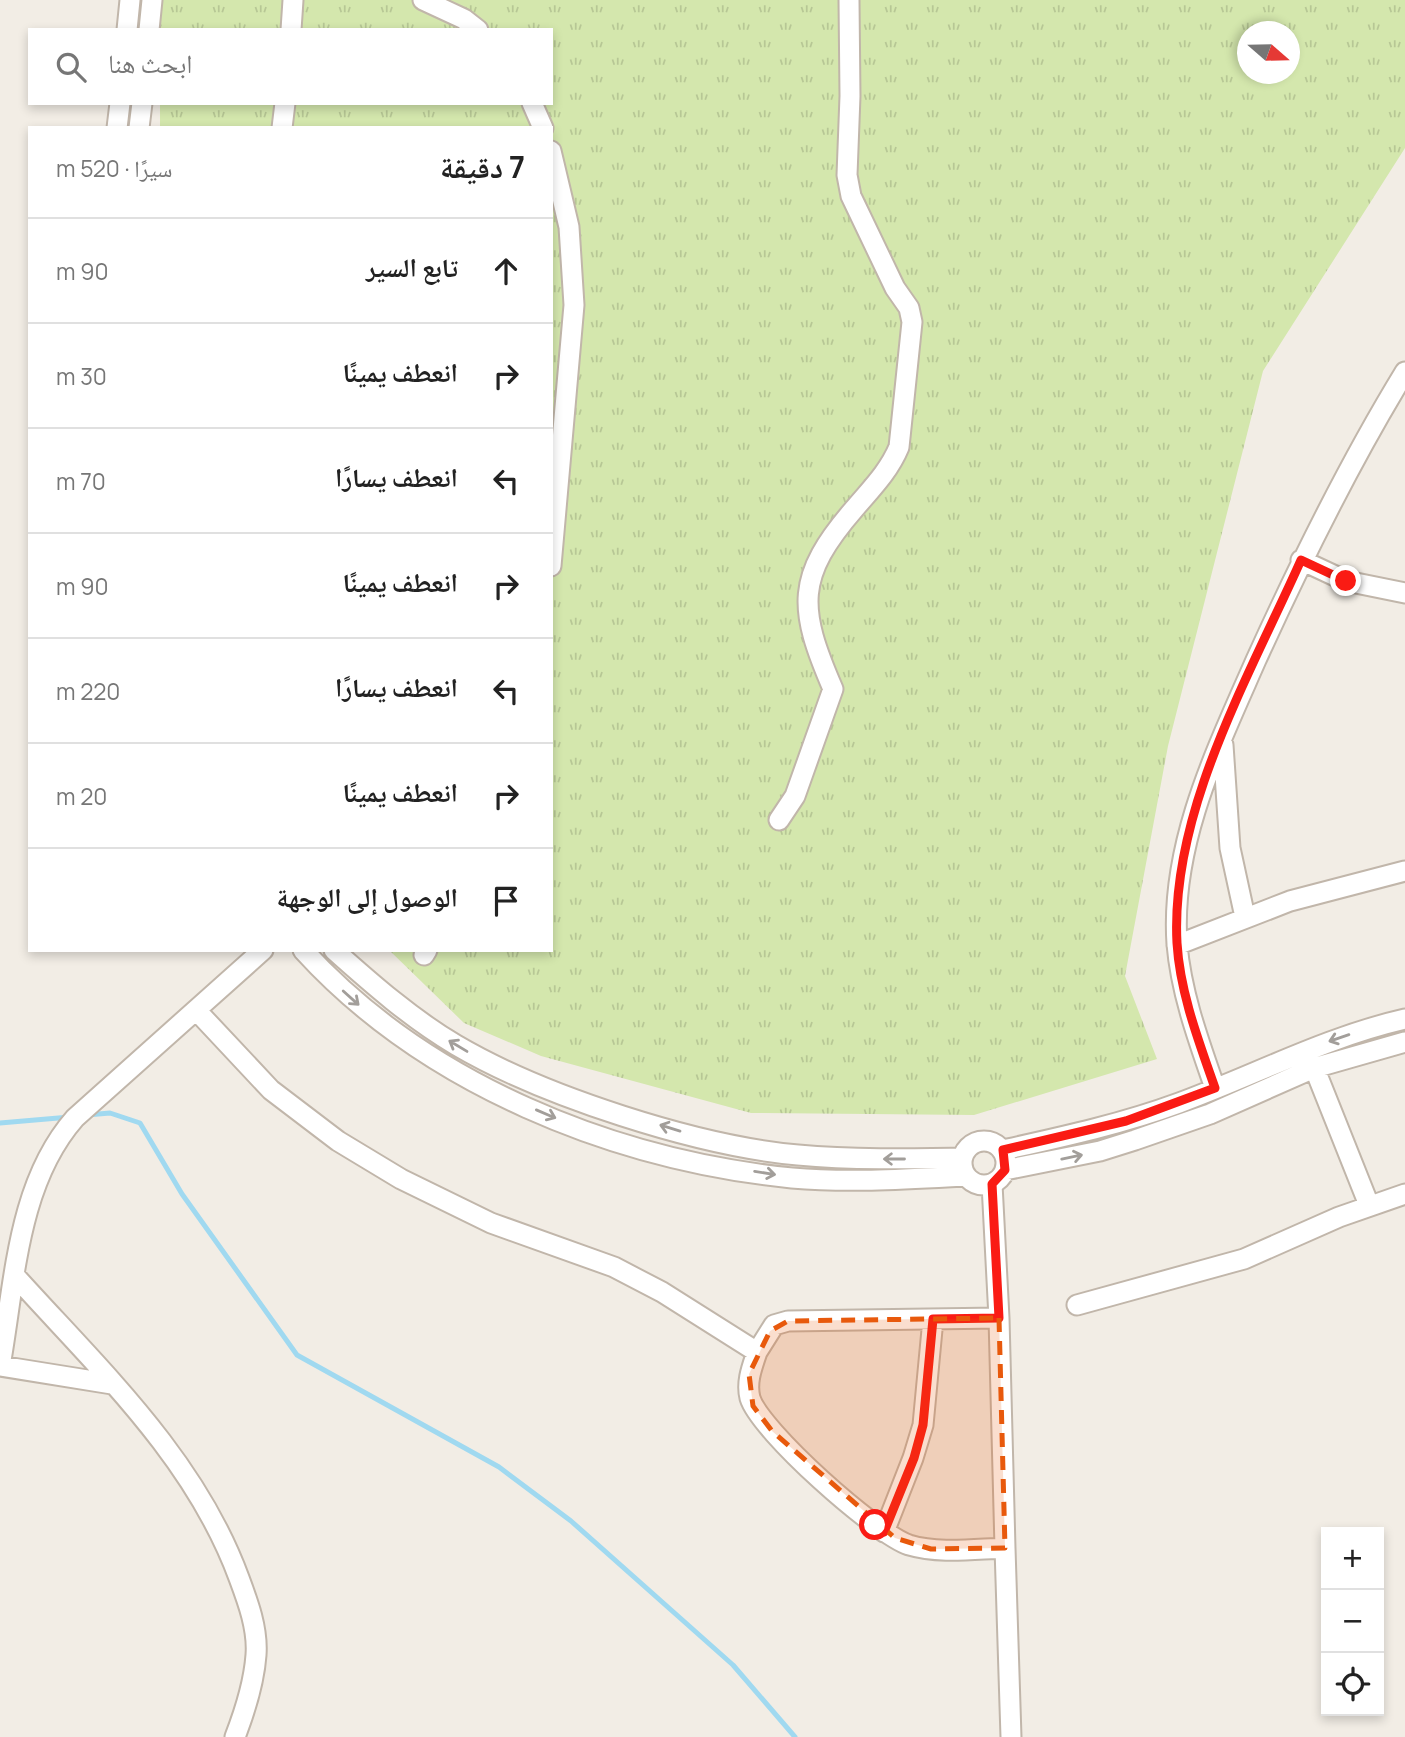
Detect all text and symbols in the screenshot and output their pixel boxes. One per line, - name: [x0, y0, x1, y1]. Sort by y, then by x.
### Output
- north arrow: [1237, 21, 1300, 84]
- search box: [28, 28, 553, 105]
- text: ابحث هنا: [108, 45, 192, 81]
- icon: search: [52, 48, 90, 86]
- text: 7 دقيقة: [440, 146, 525, 187]
- text: سيرًا · 520 m: [56, 152, 173, 184]
- text: تابع السير: [366, 249, 458, 285]
- icon: ahead: [487, 252, 525, 290]
- text: 90 m: [56, 255, 108, 287]
- text: انعطف يمينًا: [343, 354, 458, 390]
- icon: right: [487, 357, 525, 395]
- text: 30 m: [56, 360, 107, 392]
- text: انعطف يسارًا: [335, 459, 458, 495]
- icon: left: [487, 462, 525, 500]
- text: 70 m: [56, 465, 106, 497]
- text: انعطف يمينًا: [343, 564, 458, 600]
- route end: [1330, 565, 1361, 596]
- icon: right: [487, 567, 525, 605]
- text: 90 m: [56, 570, 108, 602]
- text: انعطف يسارًا: [335, 669, 458, 705]
- icon: left: [487, 672, 525, 710]
- text: 220 m: [56, 675, 120, 707]
- text: انعطف يمينًا: [343, 774, 458, 810]
- icon: right: [487, 777, 525, 815]
- text: 20 m: [56, 780, 107, 812]
- text: الوصول إلى الوجهة: [277, 879, 458, 915]
- icon: arrive: [487, 882, 525, 920]
- one-way arrow: [342, 990, 360, 1006]
- one-way arrow: [1329, 1033, 1351, 1045]
- one-way arrow: [449, 1039, 469, 1053]
- one-way arrow: [535, 1108, 556, 1121]
- one-way arrow: [659, 1121, 681, 1134]
- one-way arrow: [1060, 1150, 1083, 1164]
- one-way arrow: [883, 1152, 906, 1166]
- one-way arrow: [753, 1167, 775, 1180]
- route start: [859, 1509, 890, 1540]
- map controls: [1321, 1527, 1384, 1716]
- button: +: [1321, 1527, 1384, 1590]
- button: −: [1321, 1590, 1384, 1653]
- button: locate: [1321, 1653, 1384, 1716]

